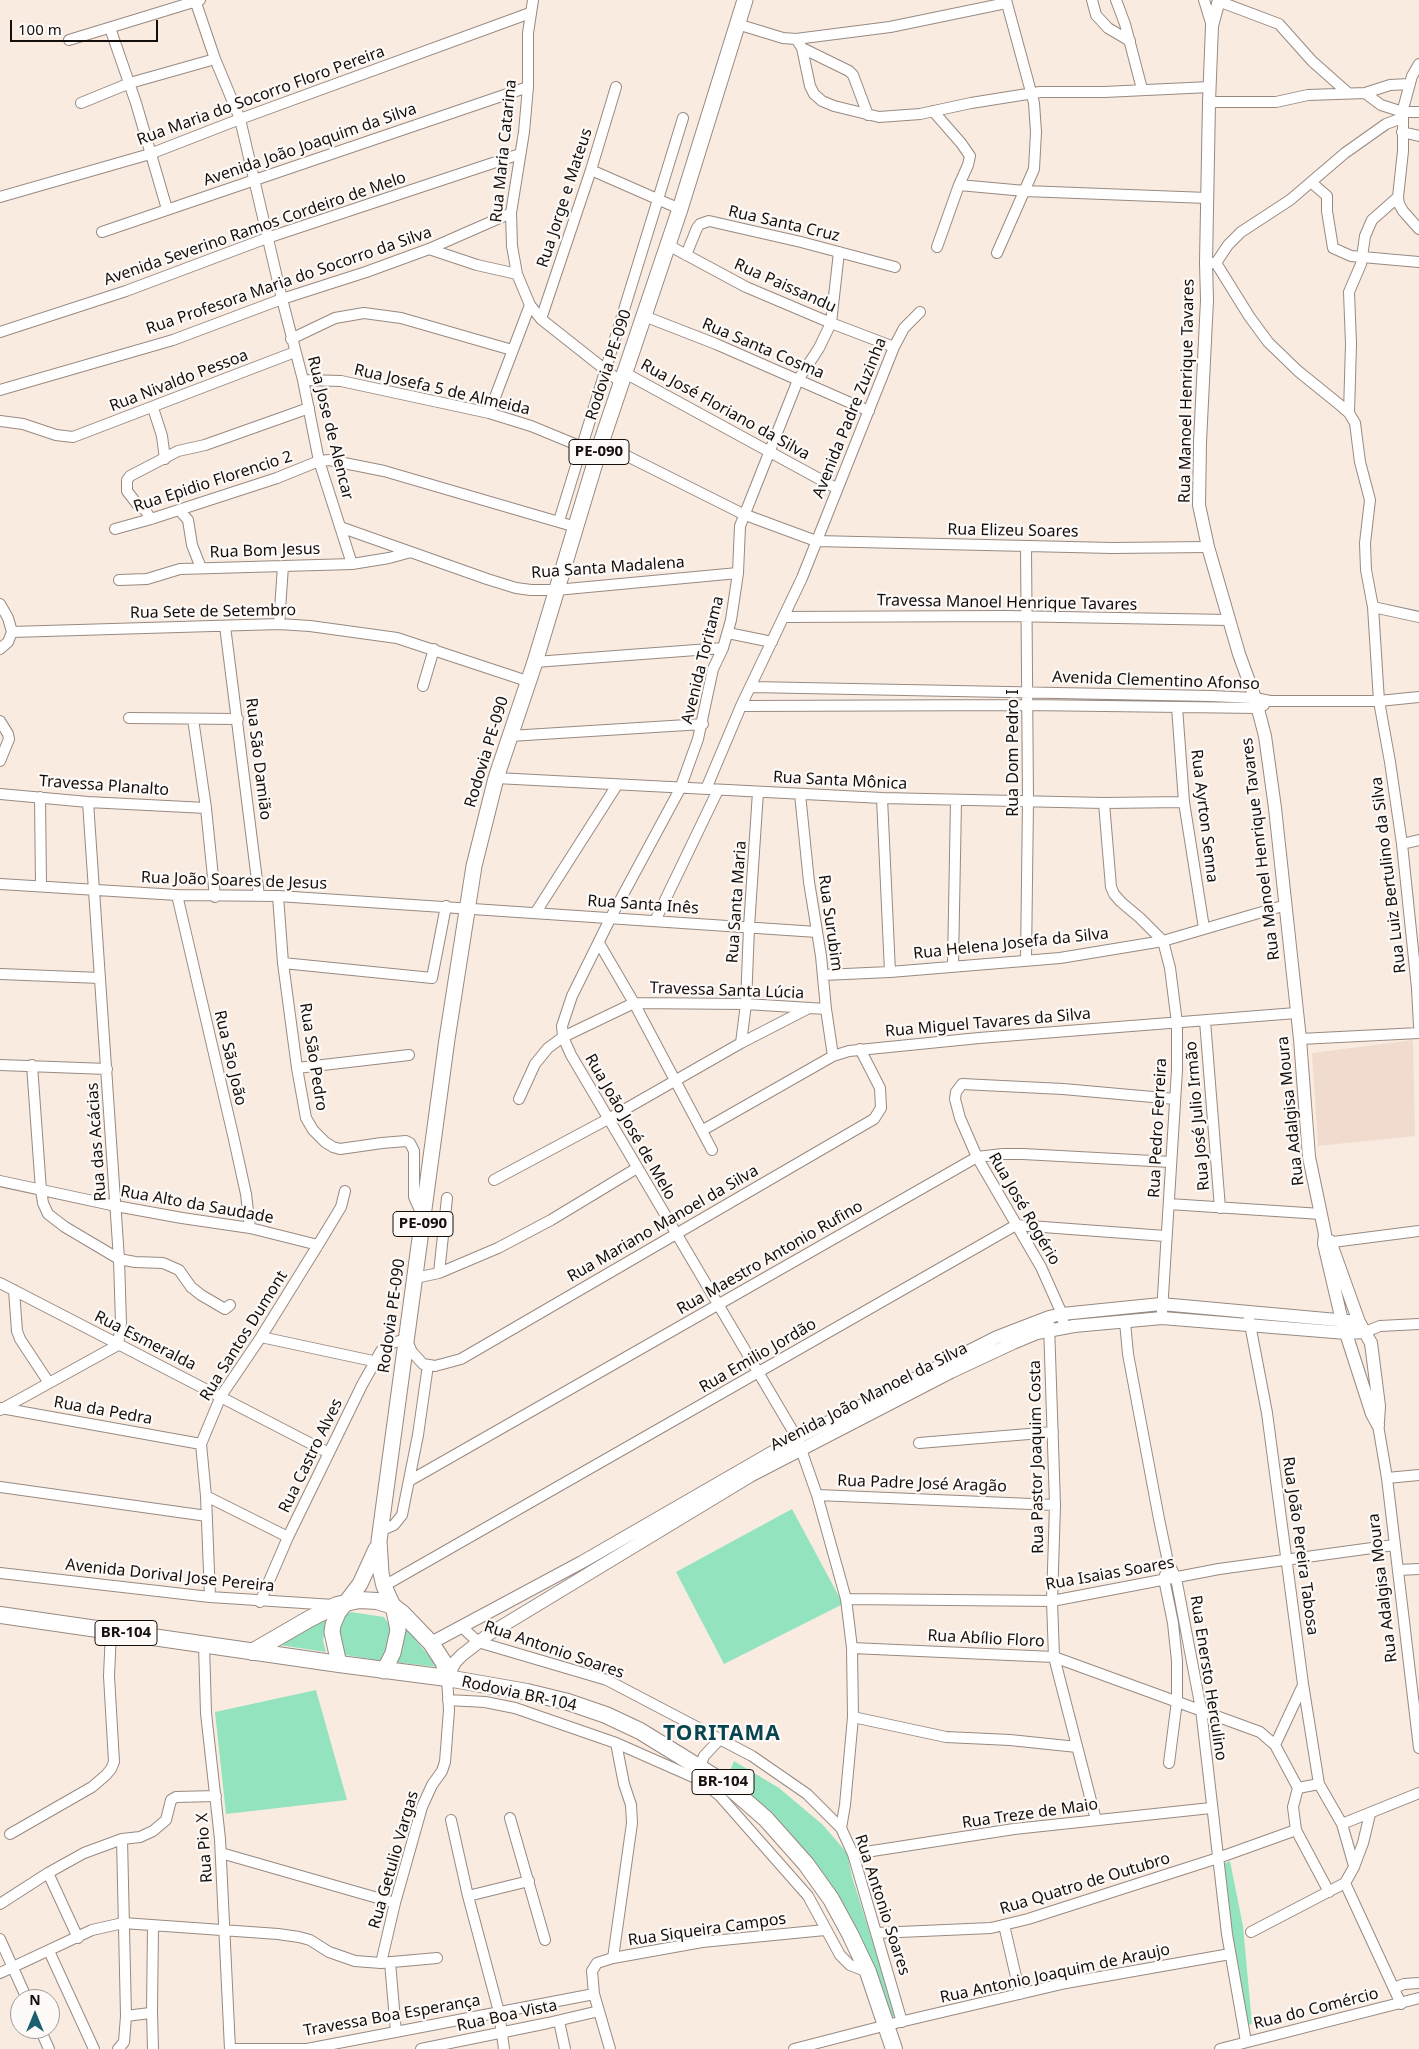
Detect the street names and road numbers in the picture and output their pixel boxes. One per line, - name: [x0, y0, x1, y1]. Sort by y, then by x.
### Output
- street label: Rua Maria do Socorro Floro Pereira: [135, 42, 387, 150]
- street label: Rua Maria Catarina: [487, 79, 521, 223]
- street label: Avenida João Joaquim da Silva: [201, 99, 419, 191]
- street label: Rua Jorge e Mateus: [533, 126, 597, 270]
- street label: Avenida Severino Ramos Cordeiro de Melo: [101, 168, 409, 290]
- street label: Rua Santa Cruz: [726, 202, 842, 246]
- street label: Rua Profesora Maria do Socorro da Silva: [144, 223, 434, 339]
- street label: Rua Paissandu: [731, 255, 839, 317]
- street label: Rua Manoel Henrique Tavares: [1175, 279, 1199, 503]
- street label: Rodovia PE-090: [582, 307, 636, 423]
- street label: Rua Santa Cosma: [699, 315, 827, 383]
- street label: Avenida Padre Zuzinha: [809, 335, 891, 501]
- street label: Rua Nivaldo Pessoa: [107, 346, 251, 416]
- street label: Rua Jose de Alencar: [303, 354, 357, 502]
- street label: Rua José Floriano da Silva: [637, 355, 813, 465]
- street label: Rua Josefa 5 de Almeida: [352, 360, 532, 420]
- road number: PE-090: [569, 440, 629, 464]
- street label: Rua Epidio Florencio 2: [131, 447, 295, 517]
- street label: Rua Elizeu Soares: [947, 520, 1079, 542]
- street label: Rua Bom Jesus: [209, 539, 321, 563]
- street label: Rua Santa Madalena: [531, 553, 685, 583]
- street label: Travessa Manoel Henrique Tavares: [877, 591, 1137, 615]
- street label: Avenida Toritama: [678, 594, 728, 726]
- street label: Rua Sete de Setembro: [130, 601, 296, 623]
- street label: Avenida Clementino Afonso: [1052, 668, 1260, 694]
- street label: Rua Dom Pedro I: [1003, 689, 1023, 817]
- street label: Rodovia PE-090: [461, 694, 513, 810]
- street label: Rua São Damião: [241, 697, 275, 821]
- street label: Rua Manoel Henrique Tavares: [1238, 736, 1284, 962]
- street label: Rua Ayrton Senna: [1186, 748, 1222, 884]
- street label: Rua Santa Mônica: [772, 768, 908, 794]
- street label: Travessa Planalto: [38, 772, 170, 800]
- street label: Rua Luiz Bertulino da Silva: [1367, 776, 1411, 974]
- street label: Rua Santa Maria: [723, 840, 751, 964]
- street label: Rua João Soares de Jesus: [141, 868, 327, 894]
- street label: Rua Surubim: [814, 874, 846, 972]
- street label: Rua Santa Inês: [587, 892, 699, 918]
- street label: Rua Helena Josefa da Silva: [912, 924, 1110, 964]
- street label: Travessa Santa Lúcia: [649, 979, 805, 1003]
- street label: Rua São Pedro: [295, 1002, 331, 1112]
- street label: Rua Miguel Tavares da Silva: [884, 1004, 1092, 1042]
- street label: Rua São João: [210, 1008, 250, 1108]
- street label: Rua Adalgisa Moura: [1274, 1035, 1308, 1187]
- street label: Rua José Julio Irmão: [1182, 1041, 1214, 1191]
- street label: Rua João José de Melo: [580, 1051, 680, 1203]
- street label: Rua Pedro Ferreira: [1145, 1057, 1171, 1199]
- street label: Rua das Acácias: [83, 1082, 111, 1202]
- street label: Rua José Rogério: [984, 1149, 1064, 1269]
- street label: Rua Mariano Manoel da Silva: [564, 1161, 762, 1287]
- street label: Rua Alto da Saudade: [119, 1182, 275, 1228]
- street label: Rua Maestro Antonio Rufino: [674, 1197, 866, 1319]
- road number: PE-090: [393, 1212, 453, 1236]
- street label: Rodovia PE-090: [374, 1258, 410, 1374]
- street label: Rua Santos Dumont: [196, 1267, 292, 1405]
- street label: Rua Esmeralda: [91, 1307, 199, 1375]
- street label: Rua Emilio Jordão: [696, 1315, 820, 1397]
- street label: Avenida João Manoel da Silva: [767, 1339, 971, 1455]
- street label: Rua Pastor Joaquim Costa: [1026, 1360, 1048, 1554]
- street label: Rua da Pedra: [52, 1393, 154, 1429]
- street label: Rua Castro Alves: [275, 1396, 347, 1516]
- street label: Rua João Pereira Tabosa: [1278, 1455, 1322, 1637]
- street label: Rua Padre José Aragão: [837, 1471, 1007, 1497]
- street label: Rua Adalgisa Moura: [1364, 1512, 1402, 1664]
- street label: Rua Isaias Soares: [1044, 1553, 1176, 1595]
- street label: Avenida Dorival Jose Pereira: [64, 1555, 276, 1597]
- street label: Rua Enersto Herculino: [1185, 1594, 1231, 1762]
- street label: Rua Antonio Soares: [481, 1617, 627, 1683]
- road number: BR-104: [95, 1620, 157, 1646]
- street label: Rua Abílio Floro: [927, 1626, 1045, 1652]
- street label: Rodovia BR-104: [460, 1672, 578, 1716]
- road number: BR-104: [692, 1770, 754, 1794]
- street label: Rua Getulio Vargas: [365, 1789, 423, 1931]
- street label: Rua Treze de Maio: [961, 1795, 1099, 1833]
- street label: Rua Pio X: [193, 1812, 217, 1884]
- street label: Rua Antonio Soares: [850, 1832, 914, 1978]
- street label: Rua Quatro de Outubro: [998, 1849, 1172, 1919]
- street label: Rua Siqueira Campos: [627, 1909, 787, 1951]
- street label: Rua Antonio Joaquim de Araujo: [938, 1940, 1172, 2008]
- street label: Rua do Comércio: [1251, 1984, 1381, 2034]
- street label: Travessa Boa Esperança: [302, 1991, 482, 2041]
- street label: Rua Boa Vista: [455, 1996, 559, 2036]

